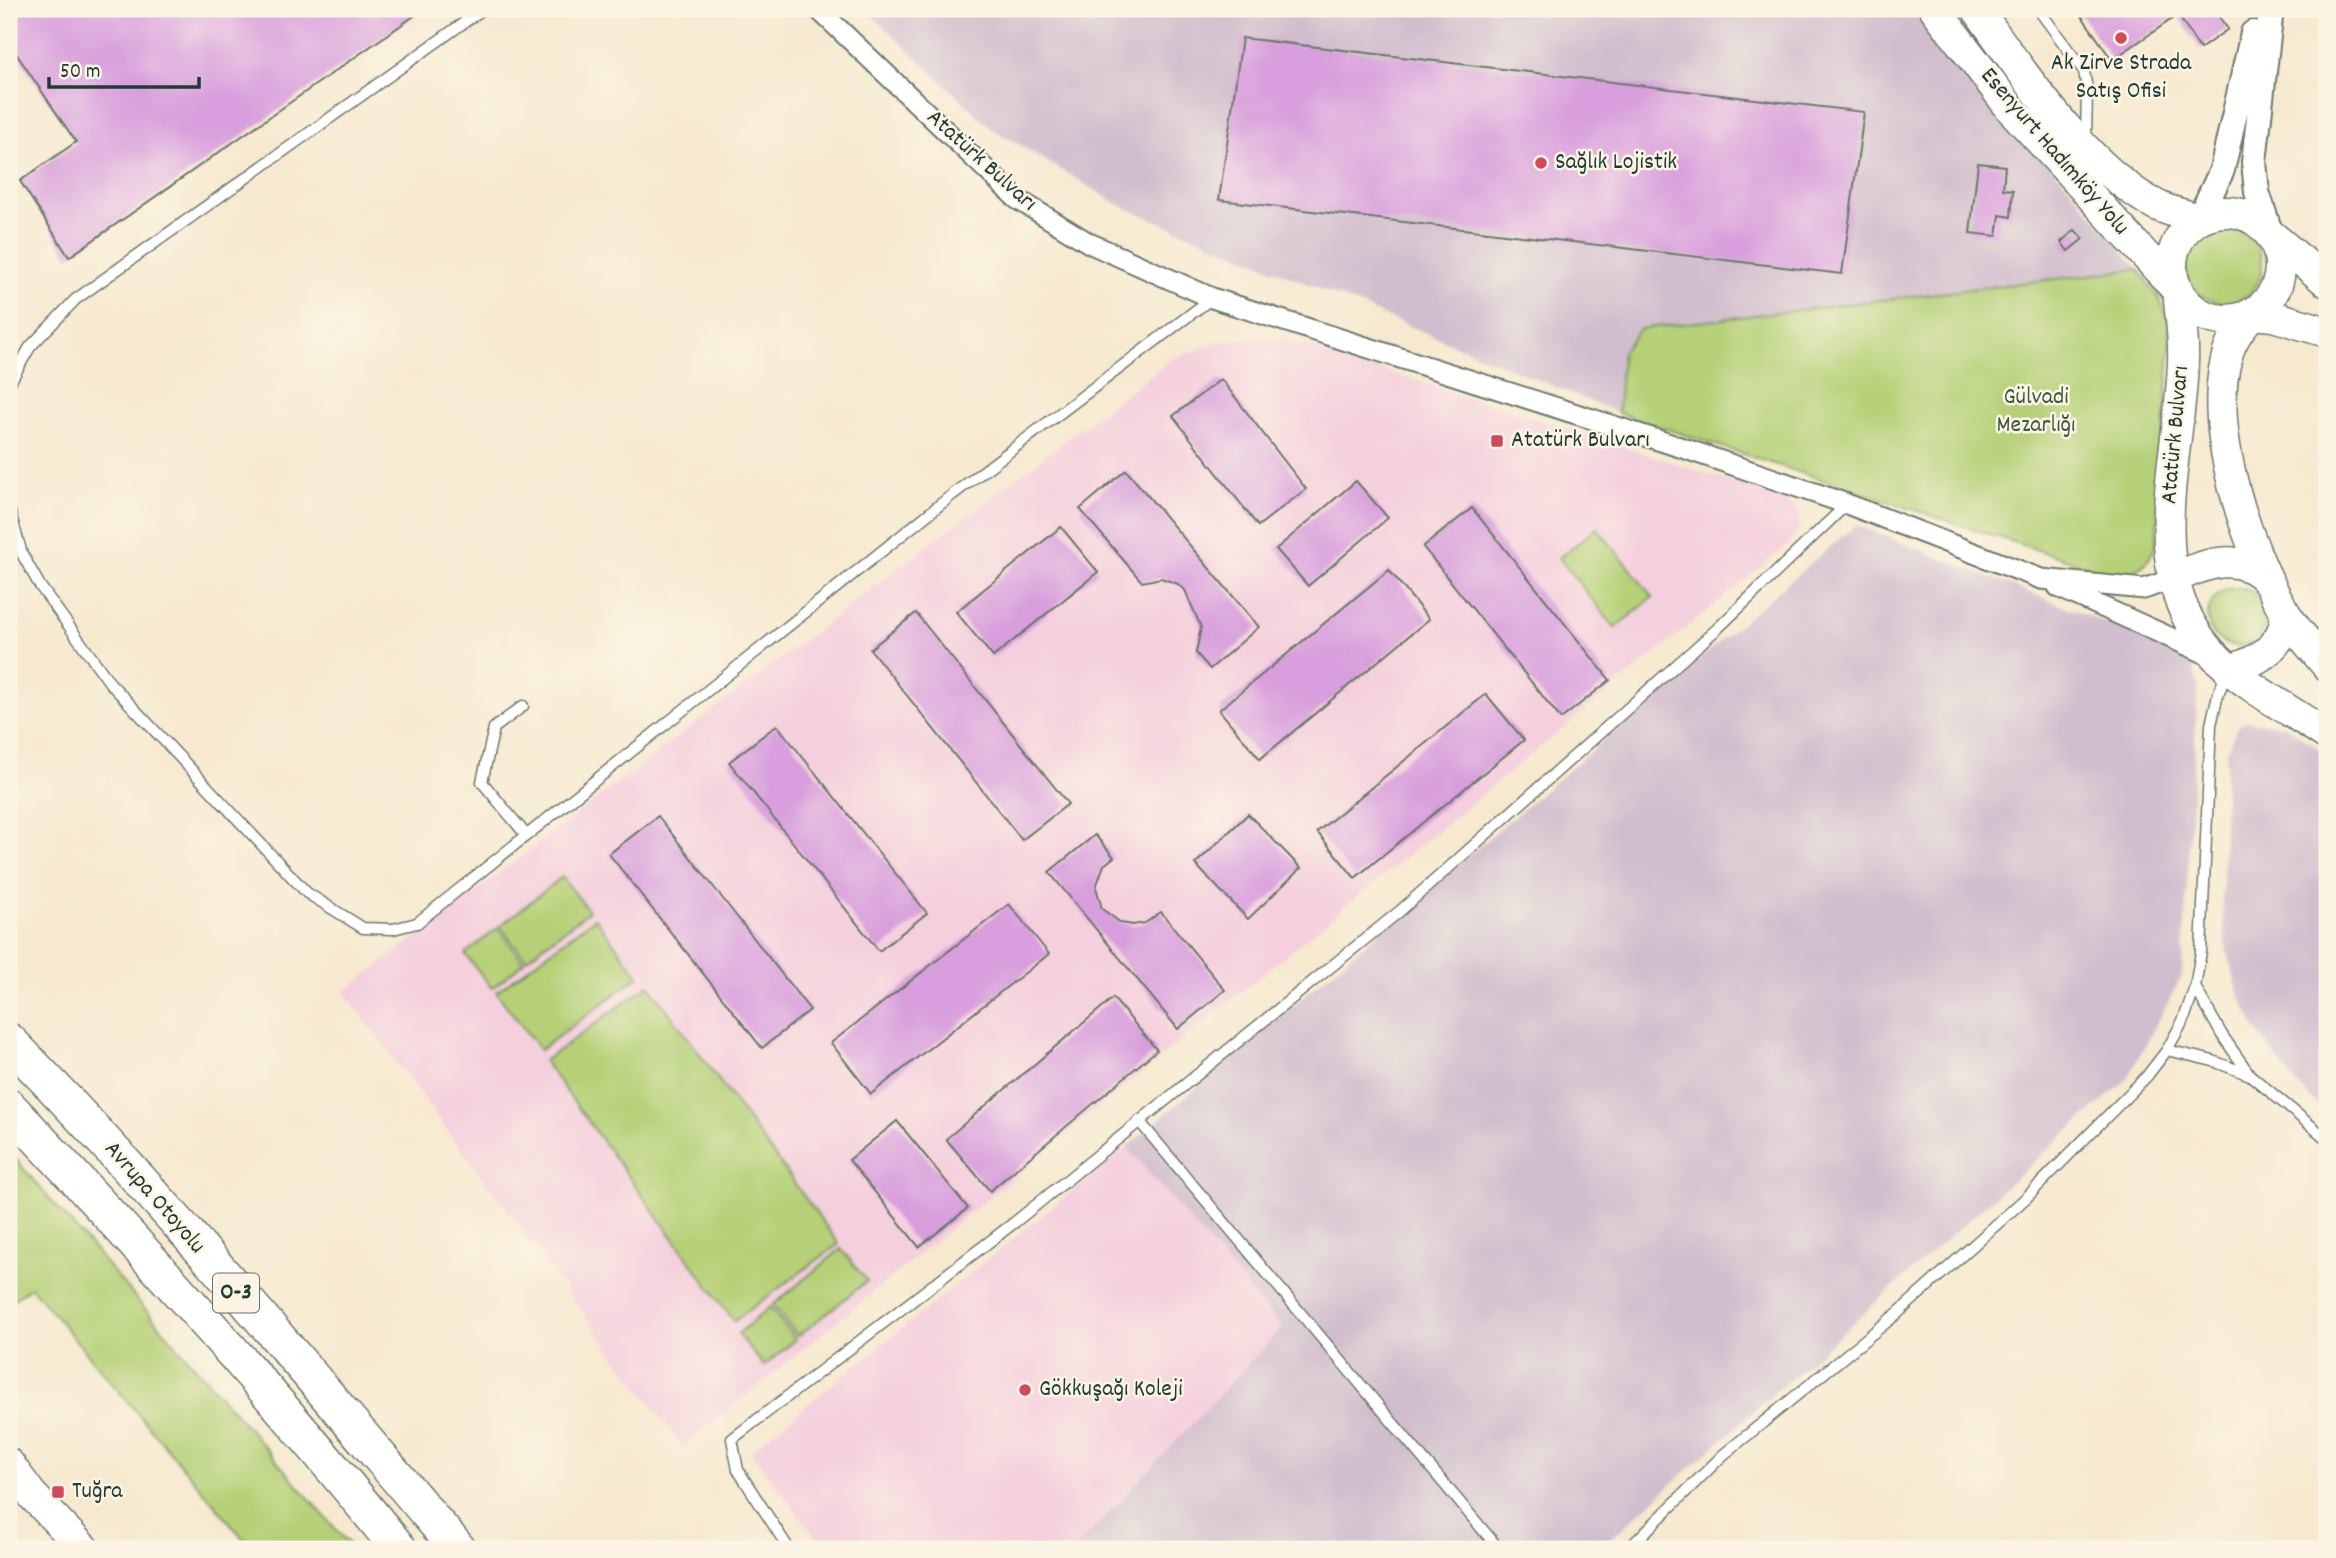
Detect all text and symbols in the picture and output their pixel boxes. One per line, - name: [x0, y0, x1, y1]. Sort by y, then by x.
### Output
- marker: Ak Zirve Strada Satış Ofisi: [2113, 30, 2129, 46]
- scale bar: [49, 46, 200, 90]
- place label: Ak Zirve Strada Satış Ofisi: [2051, 47, 2192, 109]
- text: 50 m: [60, 58, 100, 88]
- street label: Esenyurt Hadımköy Yolu: [1971, 60, 2137, 244]
- street label: Atatürk Bulvarı: [918, 102, 1044, 220]
- place label: Sağlık Lojistik: [1555, 146, 1677, 180]
- marker: Sağlık Lojistik: [1533, 155, 1549, 171]
- street label: Atatürk Bulvarı: [2153, 364, 2199, 506]
- park label: Gülvadi Mezarlığı: [1997, 381, 2075, 443]
- place label: Atatürk Bulvarı: [1511, 424, 1650, 458]
- marker: Atatürk Bulvarı: [1489, 433, 1505, 449]
- street label: Avrupa Otoyolu: [95, 1134, 213, 1262]
- road number: O-3: [213, 1274, 259, 1312]
- place label: Gökkuşağı Koleji: [1039, 1373, 1183, 1407]
- marker: Gökkuşağı Koleji: [1017, 1382, 1033, 1398]
- place label: Tuğra: [72, 1475, 123, 1509]
- marker: Tuğra: [50, 1484, 66, 1500]

